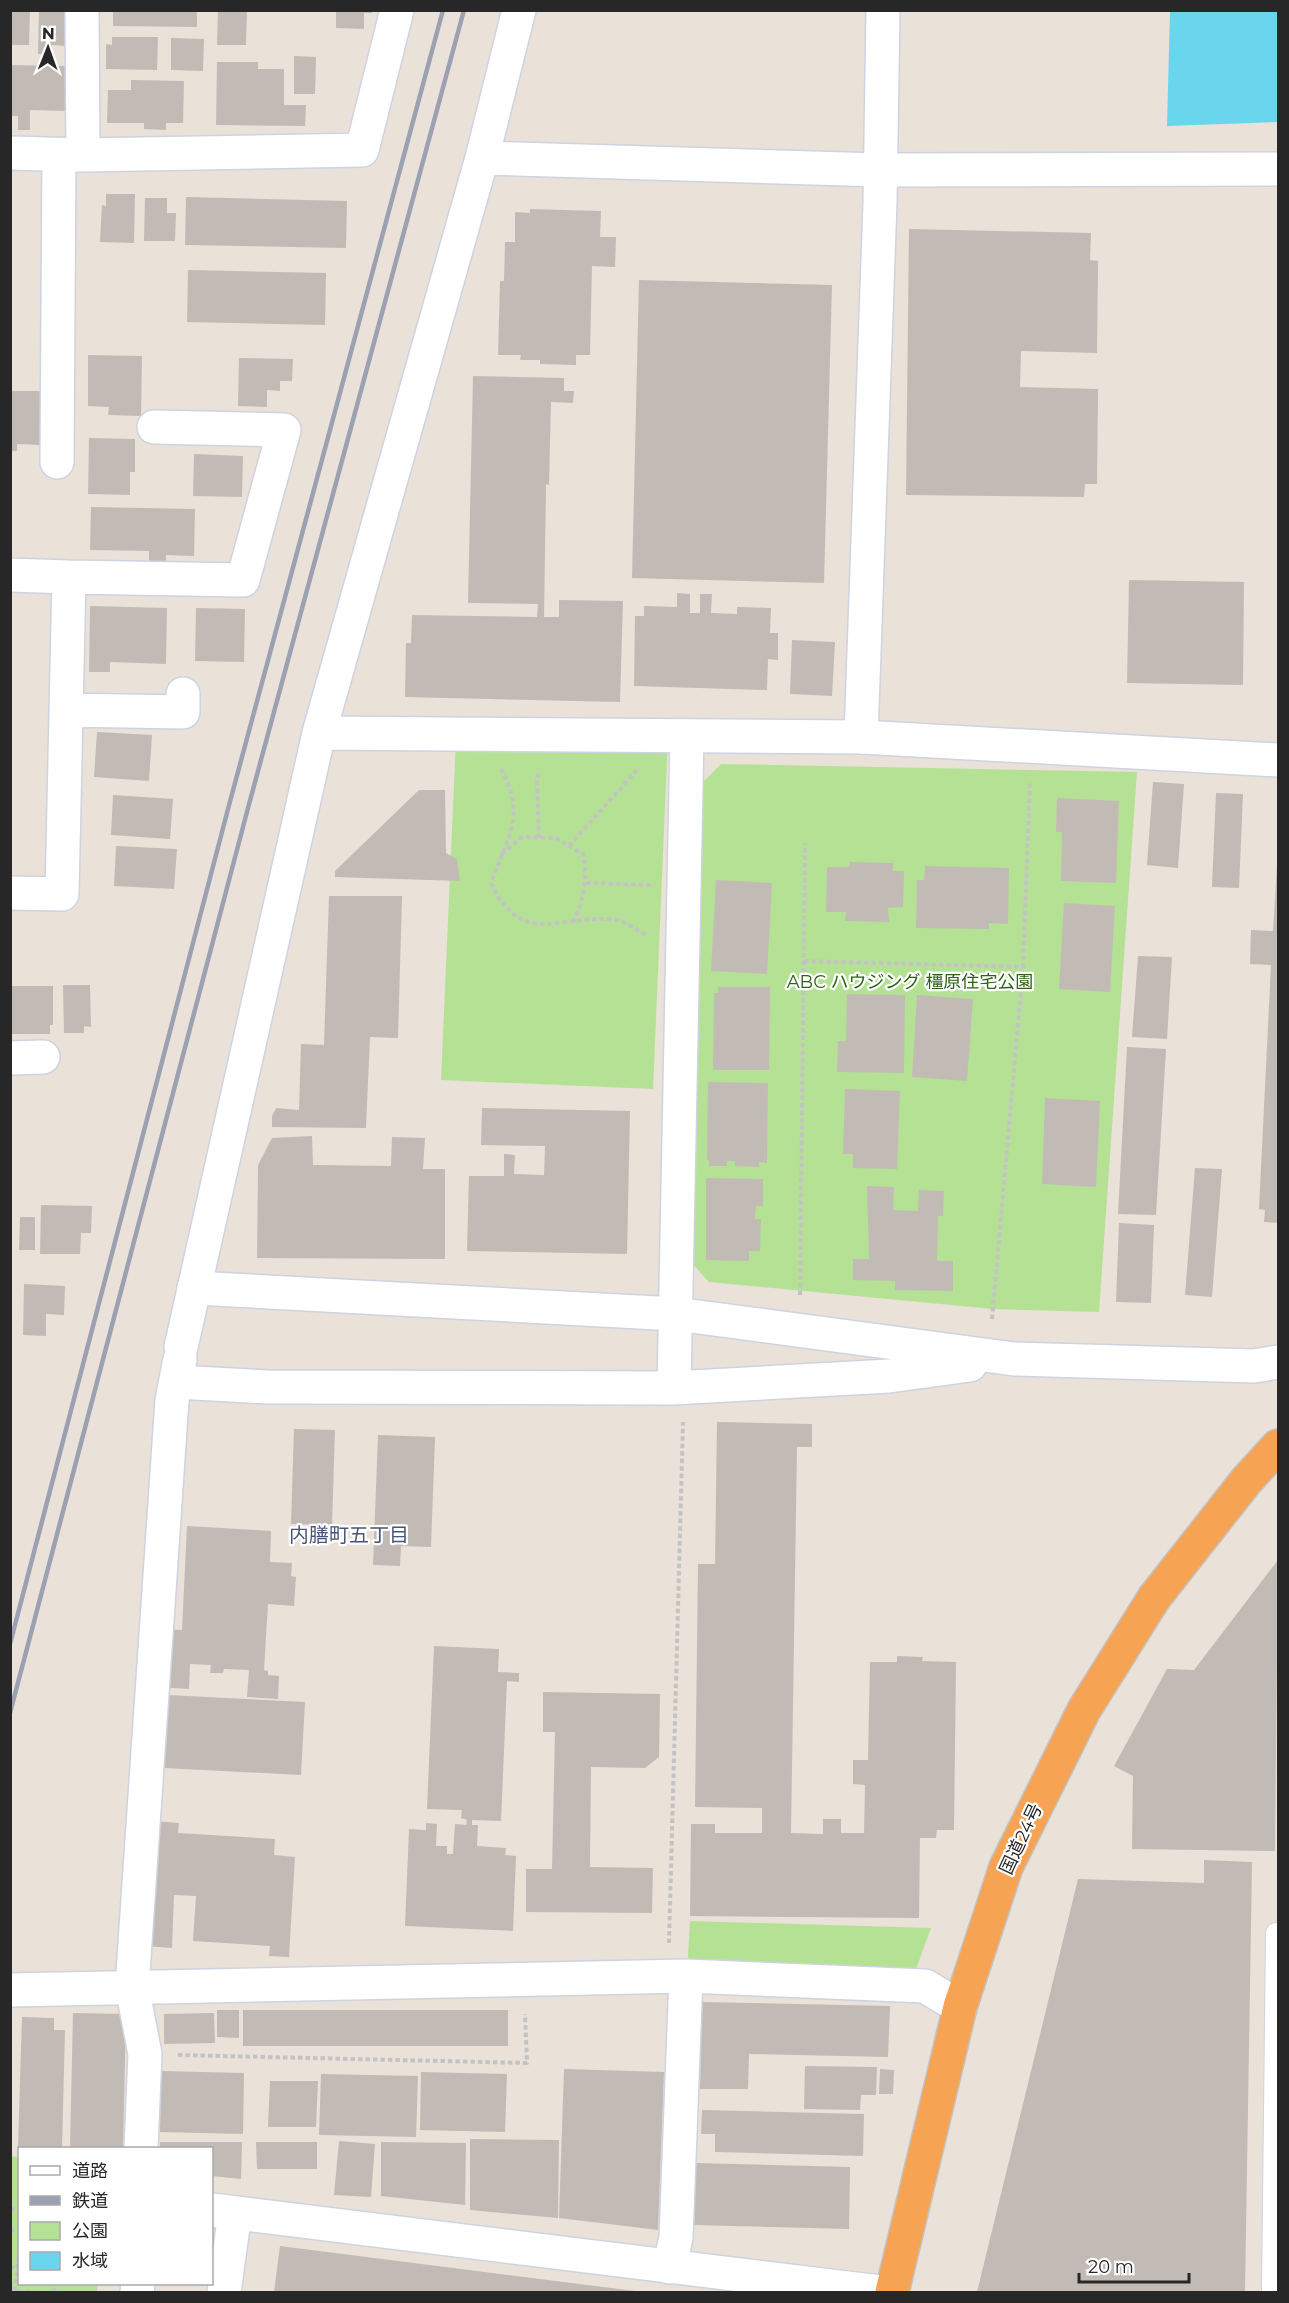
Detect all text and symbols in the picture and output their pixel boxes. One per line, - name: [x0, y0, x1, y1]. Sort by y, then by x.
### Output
- north arrow: [18, 18, 78, 78]
- text: N: [42, 24, 55, 43]
- park label: ABC ハウジング 橿原住宅公園: [787, 971, 1033, 993]
- district label: 内膳町五丁目: [289, 1523, 409, 1547]
- street label: 国道24号: [995, 1800, 1047, 1878]
- legend: [18, 2147, 213, 2285]
- text: 道路: [72, 2160, 108, 2182]
- text: 鉄道: [72, 2190, 108, 2212]
- text: 公園: [72, 2220, 108, 2242]
- scale bar: [1079, 2246, 1188, 2284]
- text: 水域: [72, 2250, 108, 2272]
- text: 20 m: [1088, 2256, 1134, 2278]

